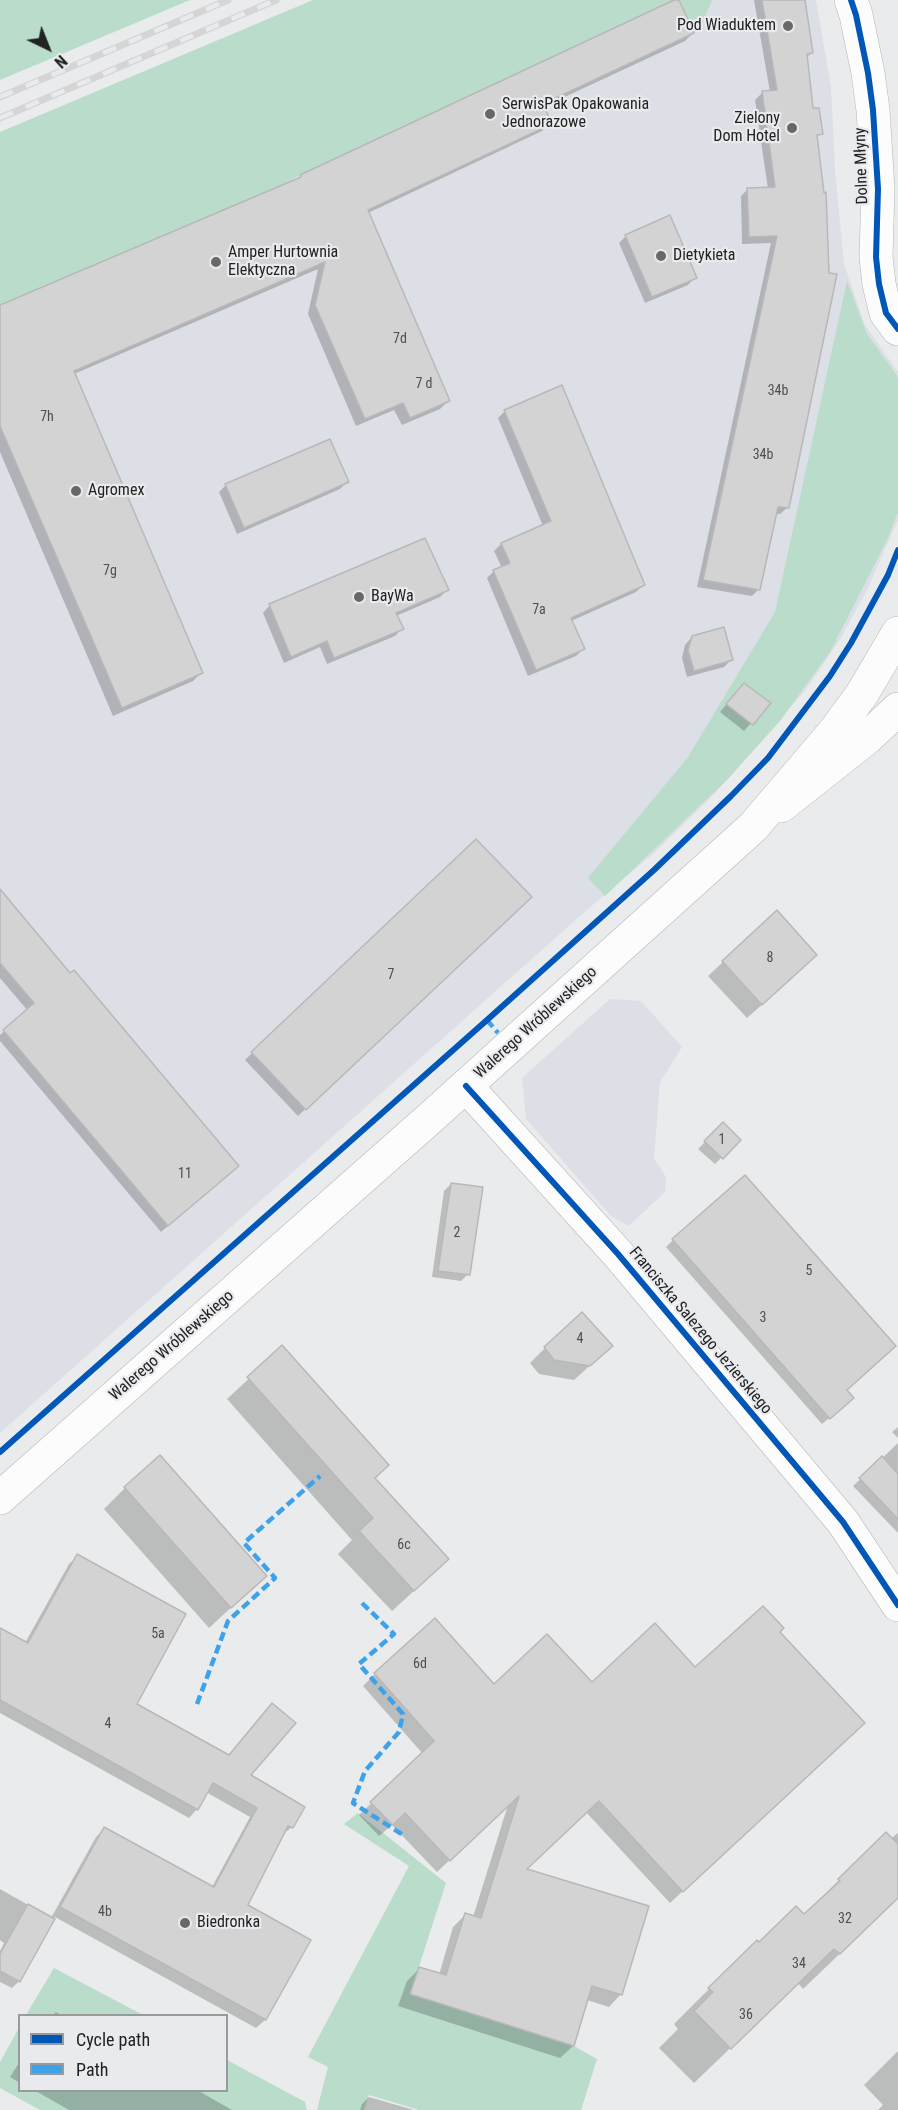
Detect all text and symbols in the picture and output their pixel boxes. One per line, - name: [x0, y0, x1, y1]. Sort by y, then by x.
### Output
- place label: Pod Wiaduktem: [677, 16, 776, 36]
- north arrow: [18, 18, 78, 78]
- marker: Pod Wiaduktem: [781, 19, 795, 33]
- text: N: [51, 51, 71, 72]
- place label: SerwisPak Opakowania Jednorazowe: [502, 95, 649, 133]
- marker: SerwisPak Opakowania Jednorazowe: [483, 107, 497, 121]
- place label: Zielony Dom Hotel: [713, 109, 780, 147]
- marker: Zielony Dom Hotel: [785, 121, 799, 135]
- street label: Dolne Młyny: [851, 127, 873, 205]
- place label: Amper Hurtownia Elektyczna: [228, 243, 338, 281]
- place label: Dietykieta: [673, 246, 735, 266]
- marker: Dietykieta: [654, 249, 668, 263]
- marker: Amper Hurtownia Elektyczna: [209, 255, 223, 269]
- house number: 7d: [393, 331, 407, 347]
- house number: 7 d: [415, 376, 433, 392]
- house number: 34b: [768, 383, 788, 399]
- house number: 7h: [40, 409, 54, 425]
- house number: 34b: [753, 447, 773, 463]
- place label: Agromex: [88, 481, 144, 501]
- marker: Agromex: [69, 484, 83, 498]
- house number: 7g: [103, 563, 117, 579]
- place label: BayWa: [371, 587, 414, 607]
- marker: BayWa: [352, 590, 366, 604]
- house number: 7a: [532, 602, 546, 618]
- house number: 8: [767, 950, 773, 966]
- street label: Walerego Wróblewskiego: [471, 963, 601, 1083]
- house number: 7: [388, 967, 394, 983]
- house number: 1: [719, 1132, 725, 1148]
- house number: 11: [178, 1166, 192, 1182]
- house number: 2: [454, 1225, 460, 1241]
- street label: Franciszka Salezego Jezierskiego: [624, 1243, 776, 1419]
- house number: 5: [806, 1263, 812, 1279]
- street label: Walerego Wróblewskiego: [106, 1287, 238, 1405]
- house number: 3: [760, 1310, 766, 1326]
- house number: 4: [577, 1331, 583, 1347]
- house number: 6c: [397, 1537, 411, 1553]
- house number: 5a: [151, 1626, 165, 1642]
- house number: 6d: [413, 1656, 427, 1672]
- house number: 4: [105, 1716, 111, 1732]
- house number: 4b: [98, 1904, 112, 1920]
- house number: 32: [838, 1911, 852, 1927]
- place label: Biedronka: [197, 1913, 260, 1933]
- marker: Biedronka: [178, 1916, 192, 1930]
- house number: 34: [792, 1956, 806, 1972]
- house number: 36: [739, 2007, 753, 2023]
- legend: [18, 2014, 228, 2092]
- text: Cycle path: [76, 2029, 150, 2050]
- text: Path: [76, 2059, 109, 2080]

